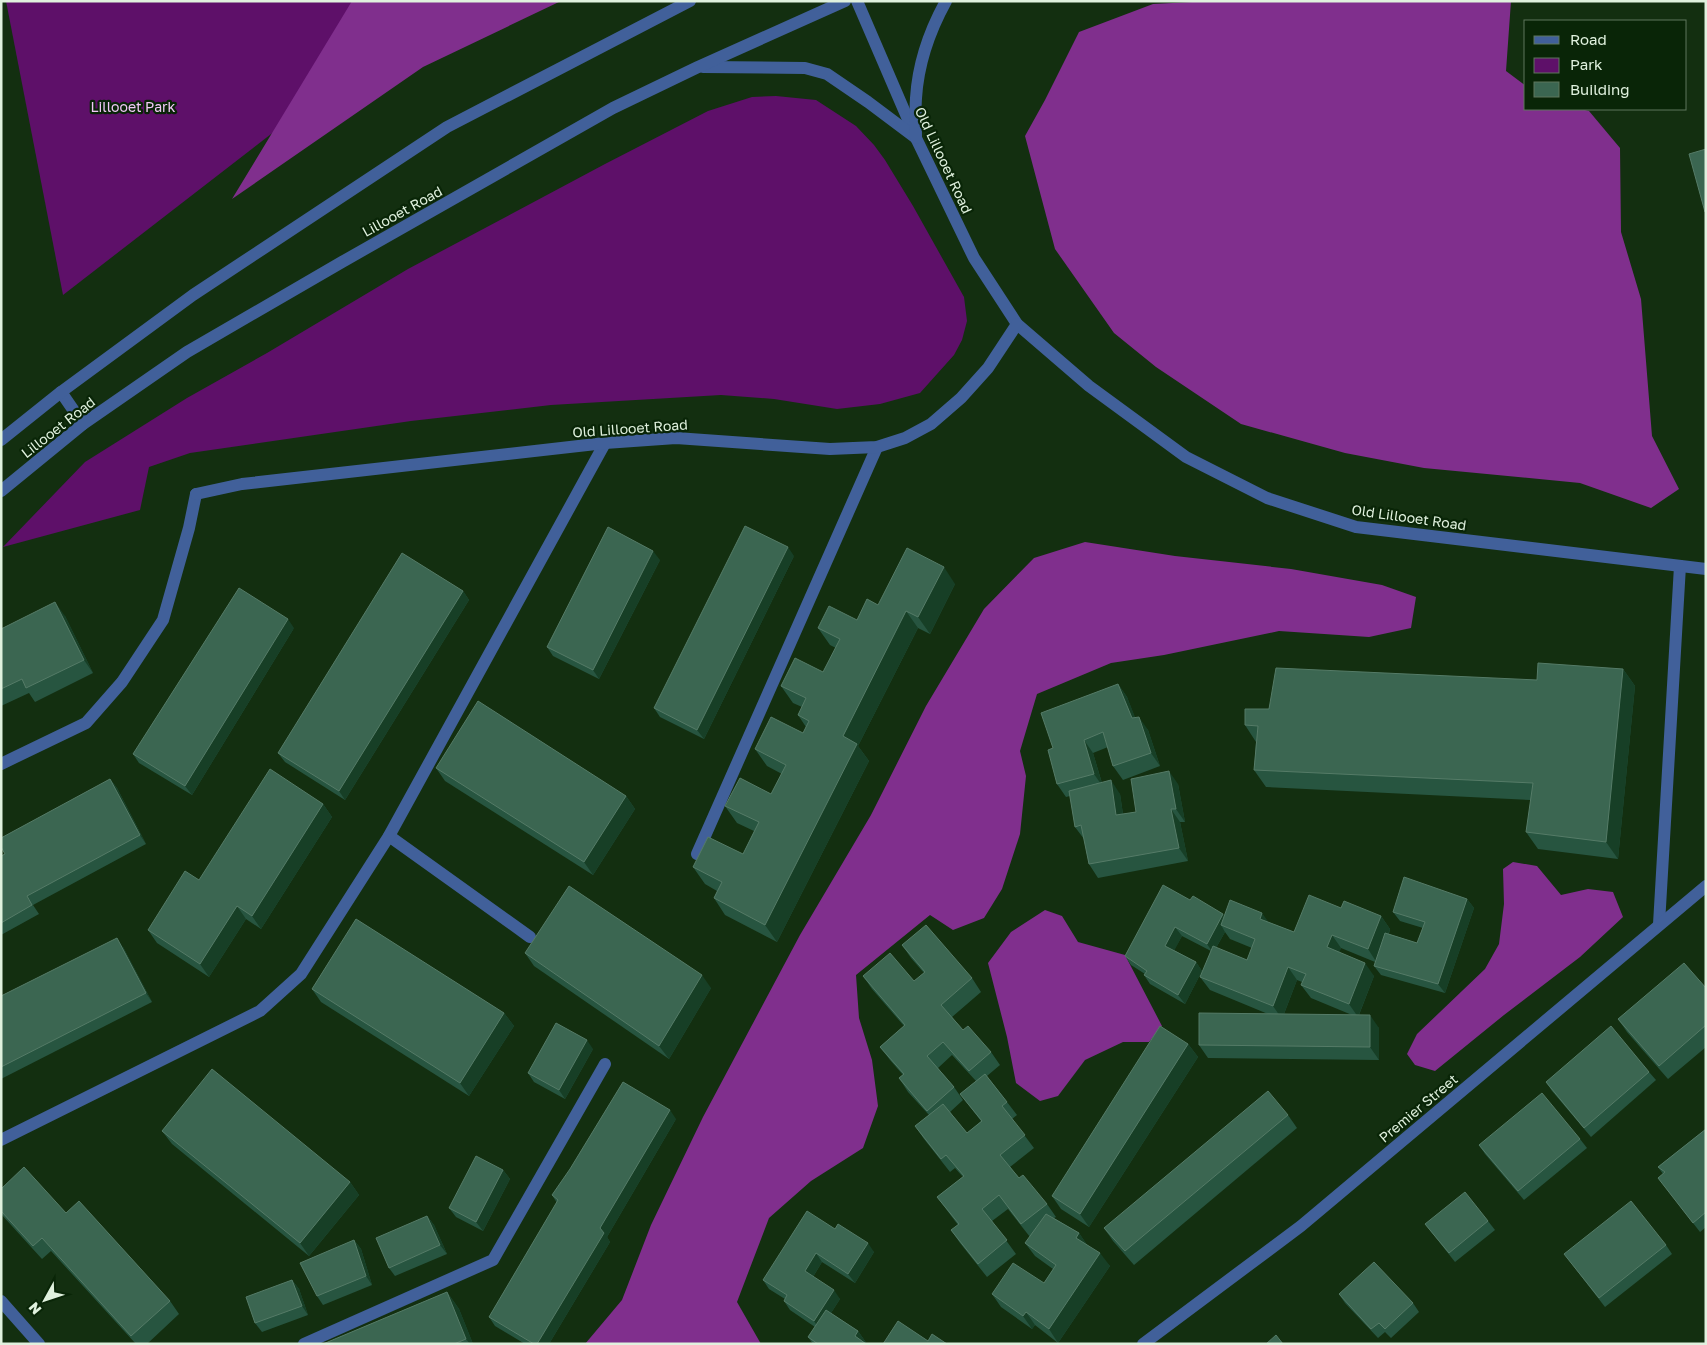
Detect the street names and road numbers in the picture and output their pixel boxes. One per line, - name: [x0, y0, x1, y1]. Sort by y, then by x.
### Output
- street label: Old Lillooet Road: [912, 104, 976, 216]
- street label: Lillooet Road: [359, 182, 445, 240]
- street label: Lillooet Road: [18, 393, 98, 461]
- street label: Old Lillooet Road: [572, 415, 688, 441]
- street label: Old Lillooet Road: [1351, 501, 1467, 533]
- street label: Premier Street: [1375, 1070, 1461, 1146]

